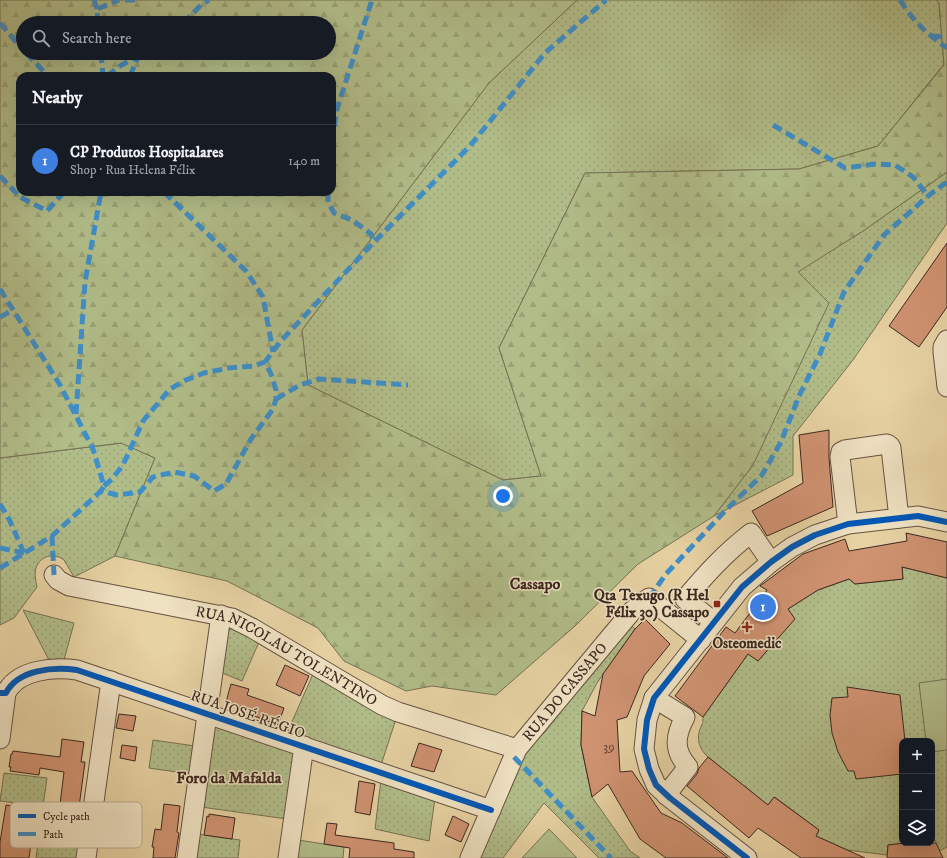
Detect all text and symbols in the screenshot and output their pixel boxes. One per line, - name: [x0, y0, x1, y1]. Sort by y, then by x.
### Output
- search box: [16, 16, 336, 60]
- icon: search: [30, 27, 52, 49]
- text: Search here: [62, 29, 131, 48]
- text: Nearby: [32, 87, 82, 109]
- text: CP Produtos Hospitalares: [70, 143, 223, 162]
- text: 1: [43, 153, 47, 169]
- text: 140 m: [288, 153, 320, 169]
- text: Shop · Rua Helena Félix: [70, 162, 196, 178]
- your location: [493, 486, 513, 506]
- district label: Cassapo: [510, 574, 561, 594]
- place label: Qta Texugo (R Hel Félix 30) Cassapo: [594, 586, 710, 622]
- pin: 1: [750, 592, 776, 622]
- marker: Qta Texugo (R Hel Félix 30) Cassapo: [712, 599, 722, 609]
- street label: RUA NICOLAU TOLENTINO: [194, 602, 381, 710]
- marker: Osteomedic: [741, 621, 753, 633]
- place label: Osteomedic: [712, 634, 782, 653]
- street label: RUA DO CASSAPO: [518, 639, 612, 746]
- street label: RUA JOSÉ RÉGIO: [188, 686, 307, 743]
- map controls: [899, 738, 935, 846]
- button: +: [899, 738, 935, 774]
- house number: 39: [603, 739, 615, 755]
- district label: Foro da Mafalda: [176, 768, 283, 788]
- button: −: [899, 774, 935, 810]
- legend: [10, 802, 142, 848]
- text: Cycle path: [43, 810, 90, 824]
- button: layers: [899, 810, 935, 846]
- text: Path: [43, 828, 64, 842]

